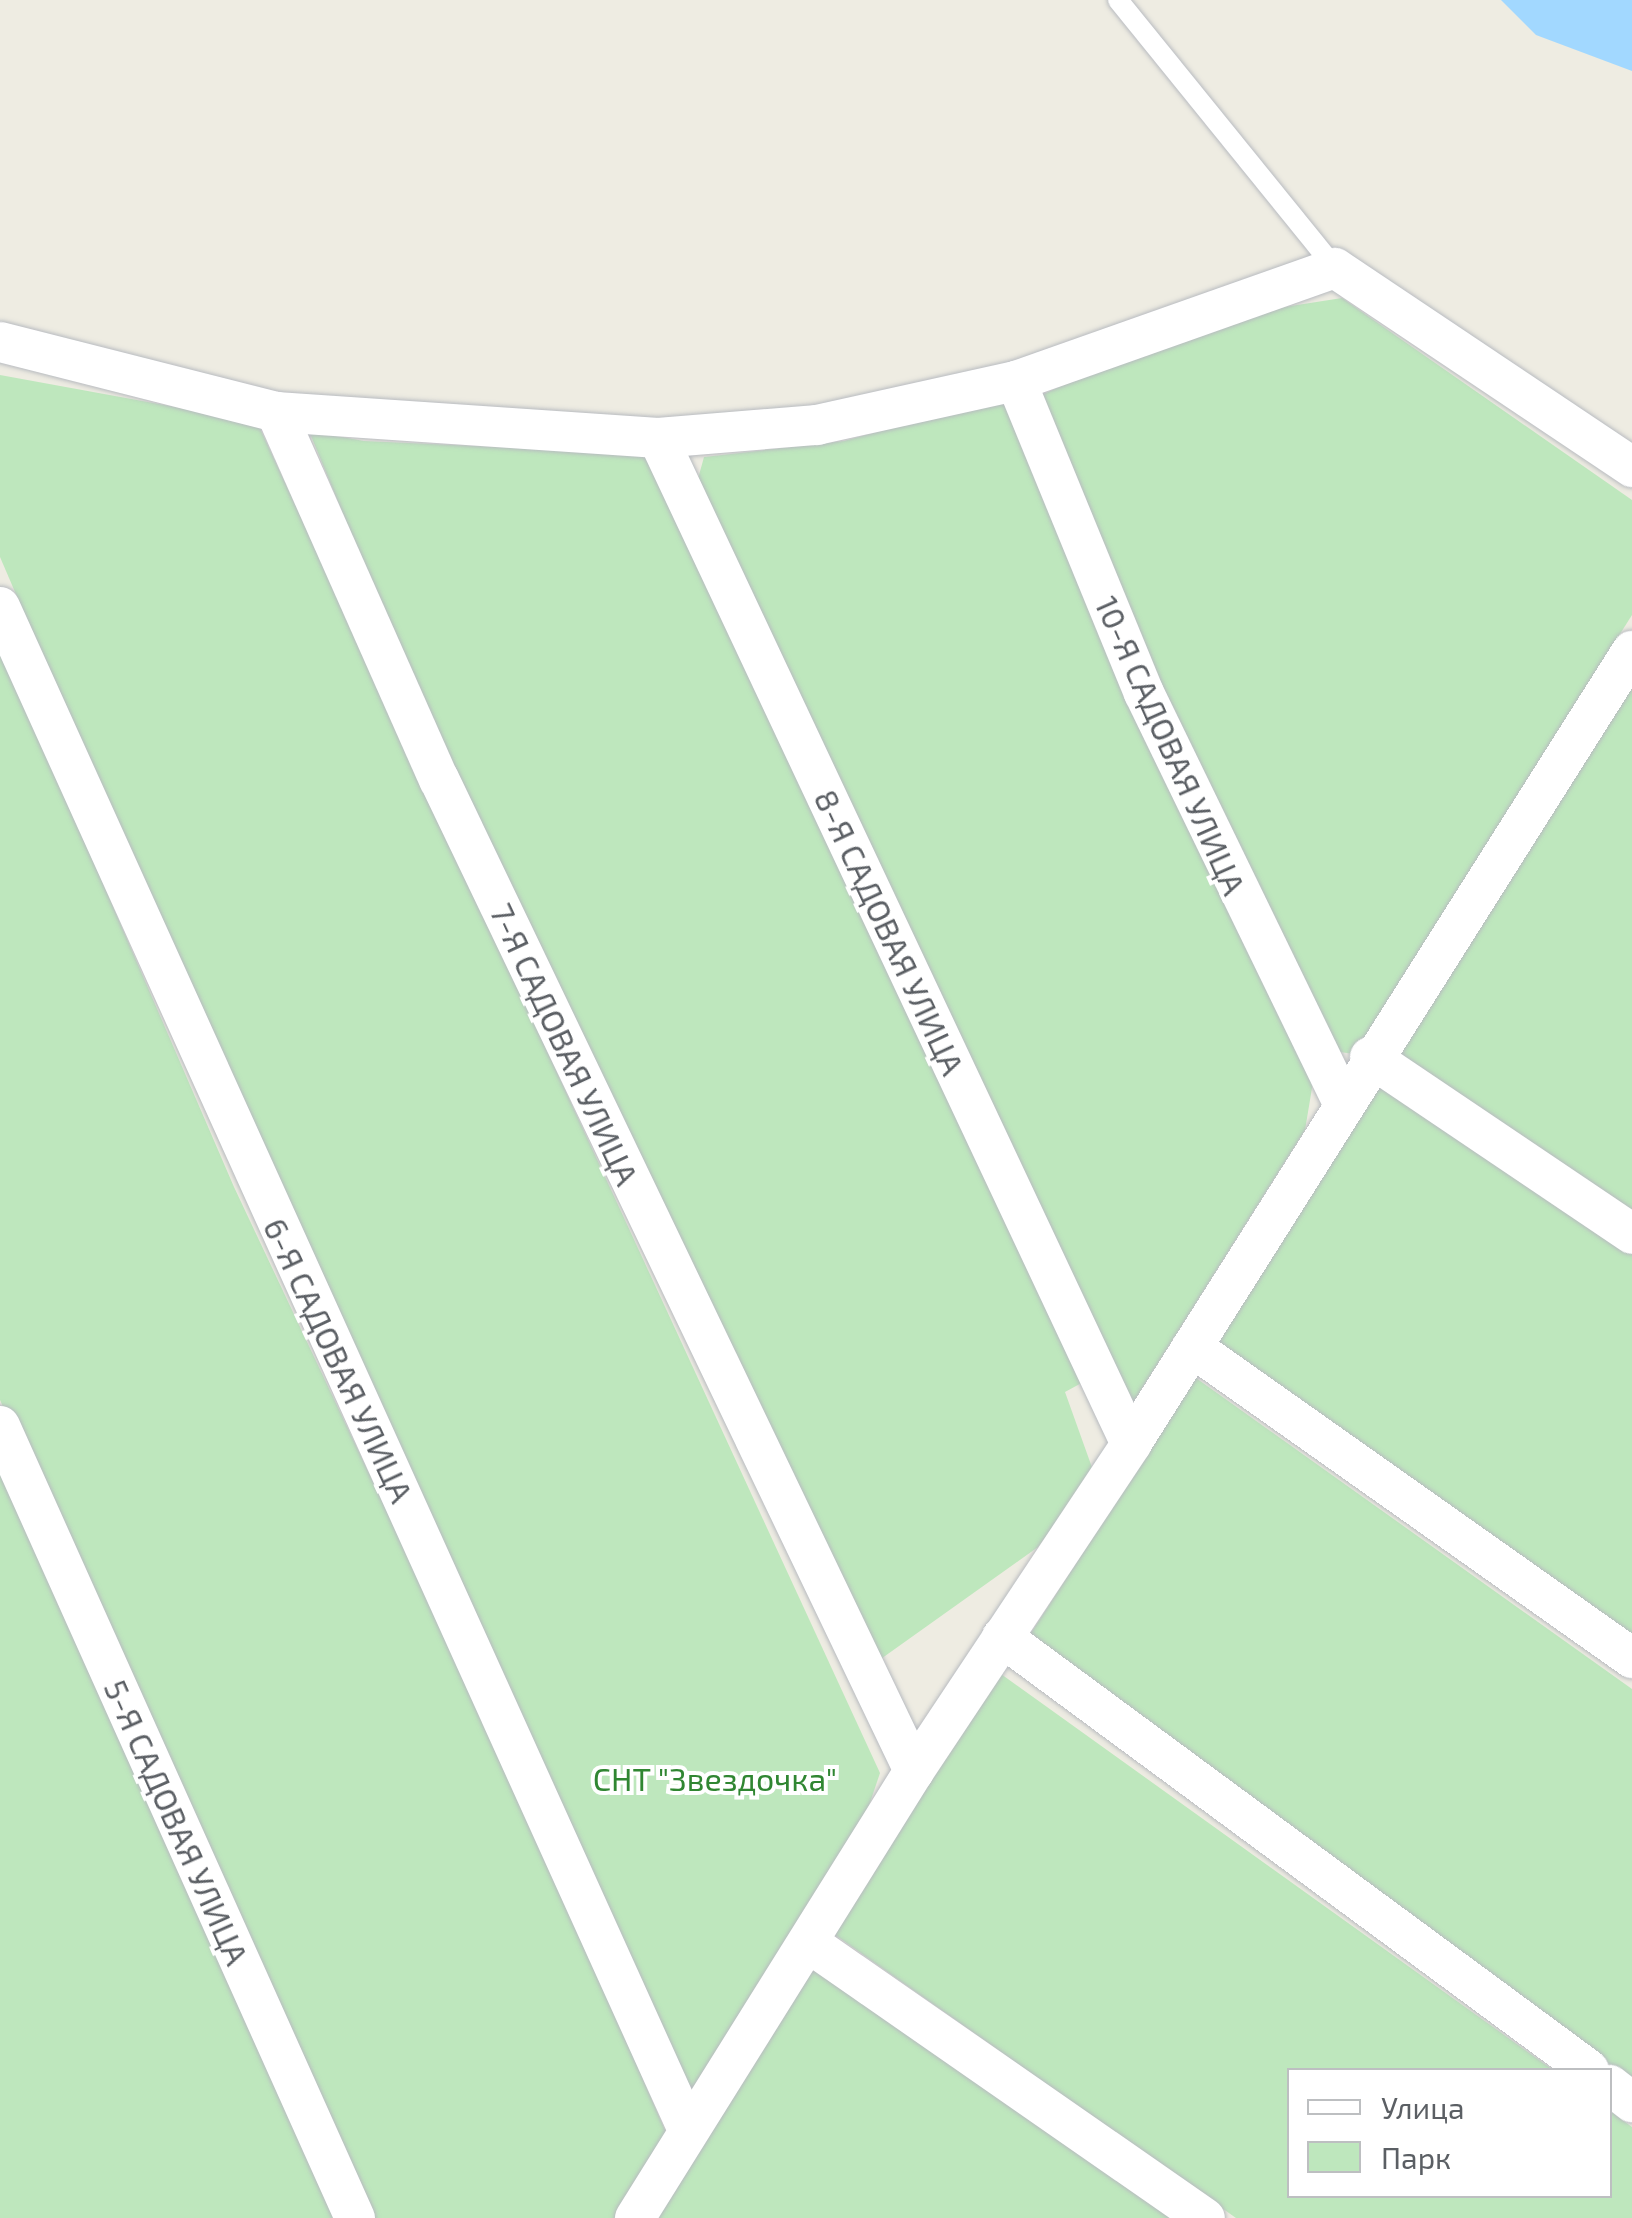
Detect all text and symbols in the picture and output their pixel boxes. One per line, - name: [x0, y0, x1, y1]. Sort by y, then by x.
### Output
- street label: 10-Я САДОВАЯ УЛИЦА: [1088, 590, 1254, 900]
- street label: 8-Я САДОВАЯ УЛИЦА: [807, 783, 973, 1081]
- street label: 7-Я САДОВАЯ УЛИЦА: [483, 897, 647, 1191]
- street label: 6-Я САДОВАЯ УЛИЦА: [256, 1212, 422, 1508]
- street label: 5-Я САДОВАЯ УЛИЦА: [97, 1674, 257, 1970]
- park label: СНТ "Звездочка": [593, 1759, 837, 1797]
- legend: [1287, 2068, 1612, 2198]
- text: Улица: [1381, 2089, 1465, 2125]
- text: Парк: [1381, 2139, 1451, 2175]

